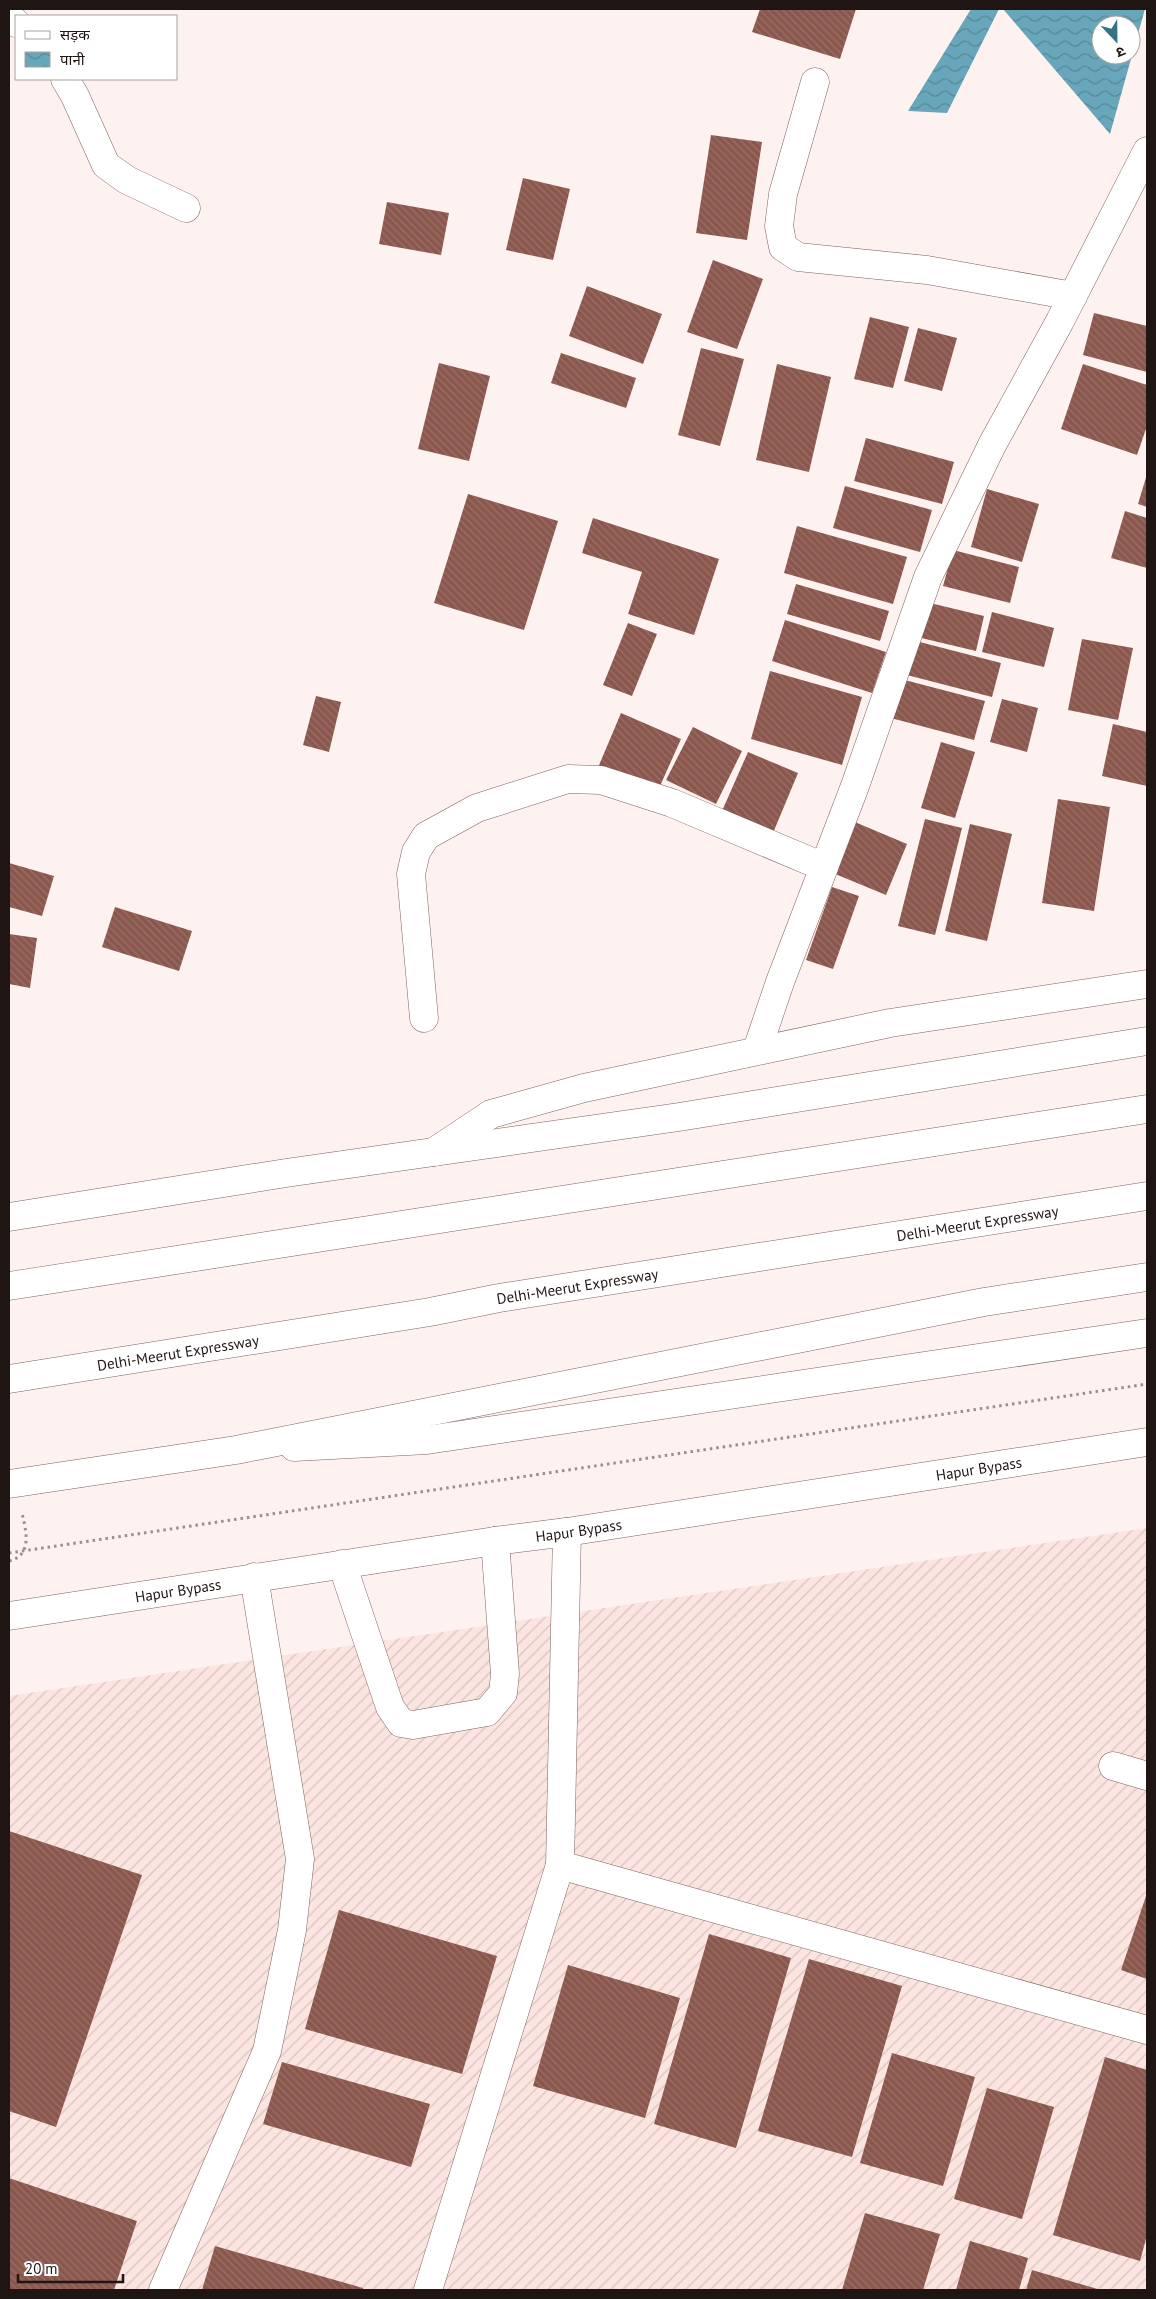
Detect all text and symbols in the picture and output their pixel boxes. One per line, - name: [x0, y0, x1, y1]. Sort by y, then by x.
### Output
- legend: [15, 15, 178, 80]
- north arrow: [1091, 15, 1141, 65]
- text: सड़क: [60, 25, 90, 44]
- text: उ: [1113, 42, 1128, 62]
- text: पानी: [60, 50, 86, 69]
- street label: Delhi-Meerut Expressway: [895, 1201, 1060, 1245]
- street label: Delhi-Meerut Expressway: [495, 1264, 660, 1308]
- street label: Delhi-Meerut Expressway: [96, 1330, 260, 1374]
- street label: Hapur Bypass: [934, 1452, 1023, 1484]
- street label: Hapur Bypass: [534, 1514, 623, 1545]
- street label: Hapur Bypass: [134, 1574, 222, 1606]
- scale bar: [18, 2252, 122, 2284]
- text: 20 m: [25, 2259, 58, 2278]

